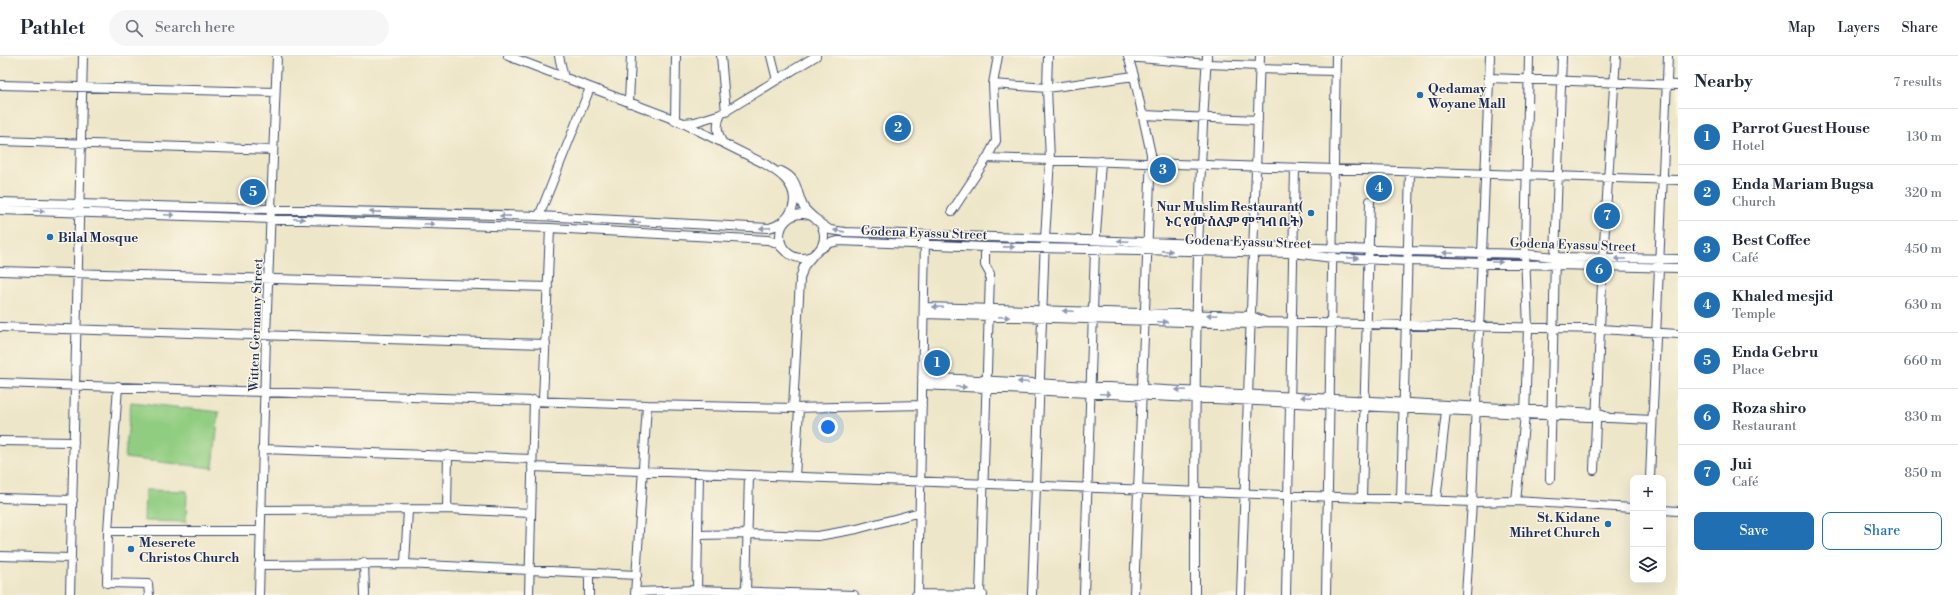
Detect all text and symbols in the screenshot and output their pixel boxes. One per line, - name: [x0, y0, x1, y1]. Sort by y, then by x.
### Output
- search box: [109, 10, 389, 46]
- text: Pathlet: [20, 16, 85, 40]
- icon: search: [123, 17, 145, 39]
- text: Search here: [155, 18, 235, 37]
- text: Map: [1788, 19, 1815, 37]
- text: Layers: [1837, 19, 1880, 37]
- text: Share: [1902, 19, 1938, 37]
- text: Nearby: [1694, 71, 1753, 93]
- text: 7 results: [1893, 74, 1942, 90]
- place label: Qedamay Woyane Mall: [1427, 81, 1506, 112]
- marker: Qedamay Woyane Mall: [1415, 90, 1425, 100]
- pin: 2: [885, 113, 911, 143]
- text: Parrot Guest House: [1732, 119, 1870, 138]
- text: 1: [1704, 129, 1710, 145]
- text: 130 m: [1907, 129, 1942, 145]
- text: Hotel: [1732, 138, 1765, 154]
- pin: 3: [1150, 155, 1176, 185]
- pin: 4: [1366, 173, 1392, 203]
- text: Enda Mariam Bugsa: [1732, 175, 1874, 194]
- pin: 5: [240, 177, 266, 207]
- text: 2: [1703, 185, 1711, 201]
- text: 320 m: [1905, 185, 1942, 201]
- text: Church: [1732, 194, 1776, 210]
- place label: Nur Muslim Restaurant( ኑር የሙስሊም ምግብ ቤት): [1156, 199, 1303, 230]
- pin: 7: [1594, 201, 1620, 231]
- one-way arrow: [33, 208, 46, 214]
- marker: Nur Muslim Restaurant( ኑር የሙስሊም ምግብ ቤት): [1306, 208, 1316, 218]
- one-way arrow: [368, 209, 381, 215]
- one-way arrow: [163, 212, 176, 218]
- one-way arrow: [499, 212, 511, 219]
- one-way arrow: [293, 216, 305, 223]
- one-way arrow: [629, 218, 641, 225]
- one-way arrow: [423, 220, 435, 227]
- street label: Godena Eyassu Street: [860, 223, 988, 243]
- one-way arrow: [758, 225, 771, 231]
- one-way arrow: [833, 228, 845, 234]
- place label: Bilal Mosque: [58, 230, 138, 246]
- text: Best Coffee: [1732, 231, 1811, 250]
- marker: Bilal Mosque: [45, 232, 55, 242]
- street label: Godena Eyassu Street: [1184, 232, 1312, 252]
- street label: Godena Eyassu Street: [1509, 235, 1637, 255]
- one-way arrow: [1117, 237, 1129, 244]
- text: 3: [1703, 241, 1711, 257]
- text: 450 m: [1904, 241, 1942, 257]
- one-way arrow: [1003, 244, 1016, 250]
- one-way arrow: [1161, 247, 1173, 254]
- one-way arrow: [1442, 249, 1454, 256]
- text: Café: [1732, 250, 1759, 266]
- one-way arrow: [1347, 255, 1359, 262]
- pin: 6: [1586, 255, 1612, 285]
- one-way arrow: [1613, 256, 1626, 262]
- street label: Witten Germany Street: [246, 258, 266, 393]
- one-way arrow: [1491, 259, 1504, 265]
- text: Khaled mesjid: [1732, 287, 1834, 306]
- text: 4: [1703, 297, 1711, 313]
- text: 630 m: [1904, 297, 1942, 313]
- one-way arrow: [932, 304, 944, 311]
- text: Temple: [1732, 306, 1776, 322]
- one-way arrow: [1061, 308, 1074, 314]
- one-way arrow: [1205, 312, 1218, 318]
- one-way arrow: [998, 314, 1011, 320]
- one-way arrow: [1156, 318, 1168, 325]
- text: Enda Gebru: [1732, 343, 1818, 362]
- pin: 1: [924, 348, 950, 378]
- text: 5: [1703, 353, 1711, 369]
- text: 660 m: [1904, 353, 1942, 369]
- text: Place: [1732, 362, 1764, 378]
- one-way arrow: [1017, 379, 1029, 386]
- one-way arrow: [955, 383, 967, 390]
- one-way arrow: [1175, 387, 1187, 394]
- one-way arrow: [1099, 391, 1112, 397]
- one-way arrow: [1299, 394, 1312, 400]
- text: Roza shiro: [1732, 399, 1806, 418]
- text: 6: [1703, 409, 1711, 425]
- text: 830 m: [1904, 409, 1942, 425]
- your location: [818, 417, 838, 437]
- text: Restaurant: [1732, 418, 1797, 434]
- text: Jui: [1732, 455, 1752, 474]
- text: 7: [1703, 465, 1711, 481]
- text: 850 m: [1904, 465, 1942, 481]
- text: Café: [1732, 474, 1759, 490]
- map controls: [1630, 475, 1666, 583]
- button: +: [1630, 475, 1666, 511]
- place label: St. Kidane Mihret Church: [1509, 510, 1600, 541]
- button: −: [1630, 511, 1666, 547]
- button: Save: [1694, 512, 1814, 550]
- button: Share: [1822, 512, 1942, 550]
- marker: St. Kidane Mihret Church: [1603, 519, 1613, 529]
- place label: Meserete Christos Church: [139, 535, 239, 566]
- marker: Meserete Christos Church: [126, 544, 136, 554]
- button: layers: [1630, 547, 1666, 583]

